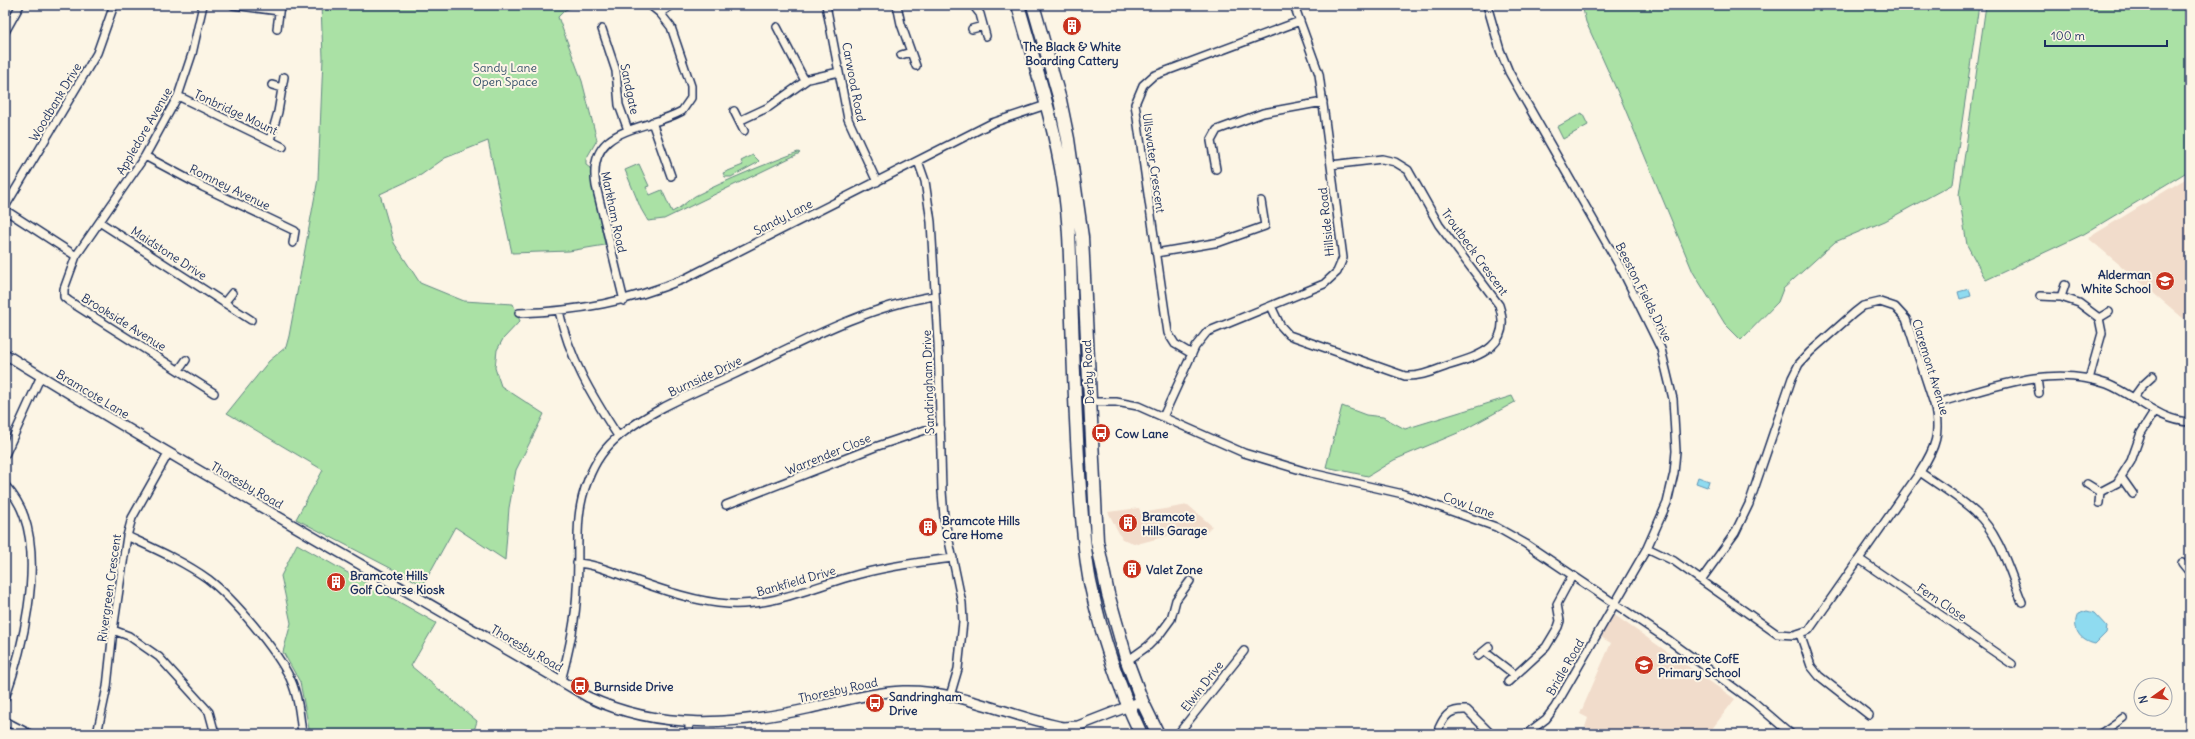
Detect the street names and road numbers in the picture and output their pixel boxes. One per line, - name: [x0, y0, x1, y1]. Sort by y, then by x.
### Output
- street label: Carwood Road: [839, 41, 869, 123]
- street label: Woodbank Drive: [26, 60, 84, 144]
- street label: Sandgate: [617, 62, 643, 116]
- street label: Appledore Avenue: [113, 85, 175, 177]
- street label: Tonbridge Mount: [192, 86, 280, 138]
- street label: Ullswater Crescent: [1140, 112, 1168, 214]
- street label: Romney Avenue: [187, 161, 273, 213]
- street label: Markham Road: [598, 170, 630, 254]
- street label: Hillside Road: [1315, 187, 1337, 257]
- street label: Sandy Lane: [751, 196, 815, 238]
- street label: Troutbeck Crescent: [1438, 206, 1512, 298]
- street label: Maidstone Drive: [128, 223, 210, 283]
- street label: Beeston Fields Drive: [1613, 240, 1675, 344]
- street label: Brookside Avenue: [79, 290, 169, 354]
- street label: Claremont Avenue: [1909, 317, 1953, 417]
- street label: Sandringham Drive: [919, 330, 937, 434]
- street label: Derby Road: [1079, 339, 1097, 405]
- street label: Burnside Drive: [666, 352, 744, 400]
- street label: Bramcote Lane: [54, 366, 132, 422]
- street label: Warrender Close: [783, 430, 873, 478]
- street label: Thoresby Road: [208, 458, 286, 512]
- street label: Cow Lane: [1441, 489, 1497, 521]
- street label: Rivergreen Crescent: [94, 533, 124, 643]
- street label: Bankfield Drive: [755, 563, 837, 599]
- street label: Fern Close: [1914, 580, 1970, 624]
- street label: Thoresby Road: [488, 621, 566, 675]
- street label: Bridle Road: [1543, 636, 1587, 698]
- street label: Elwin Drive: [1178, 658, 1226, 714]
- street label: Thoresby Road: [797, 674, 879, 706]

